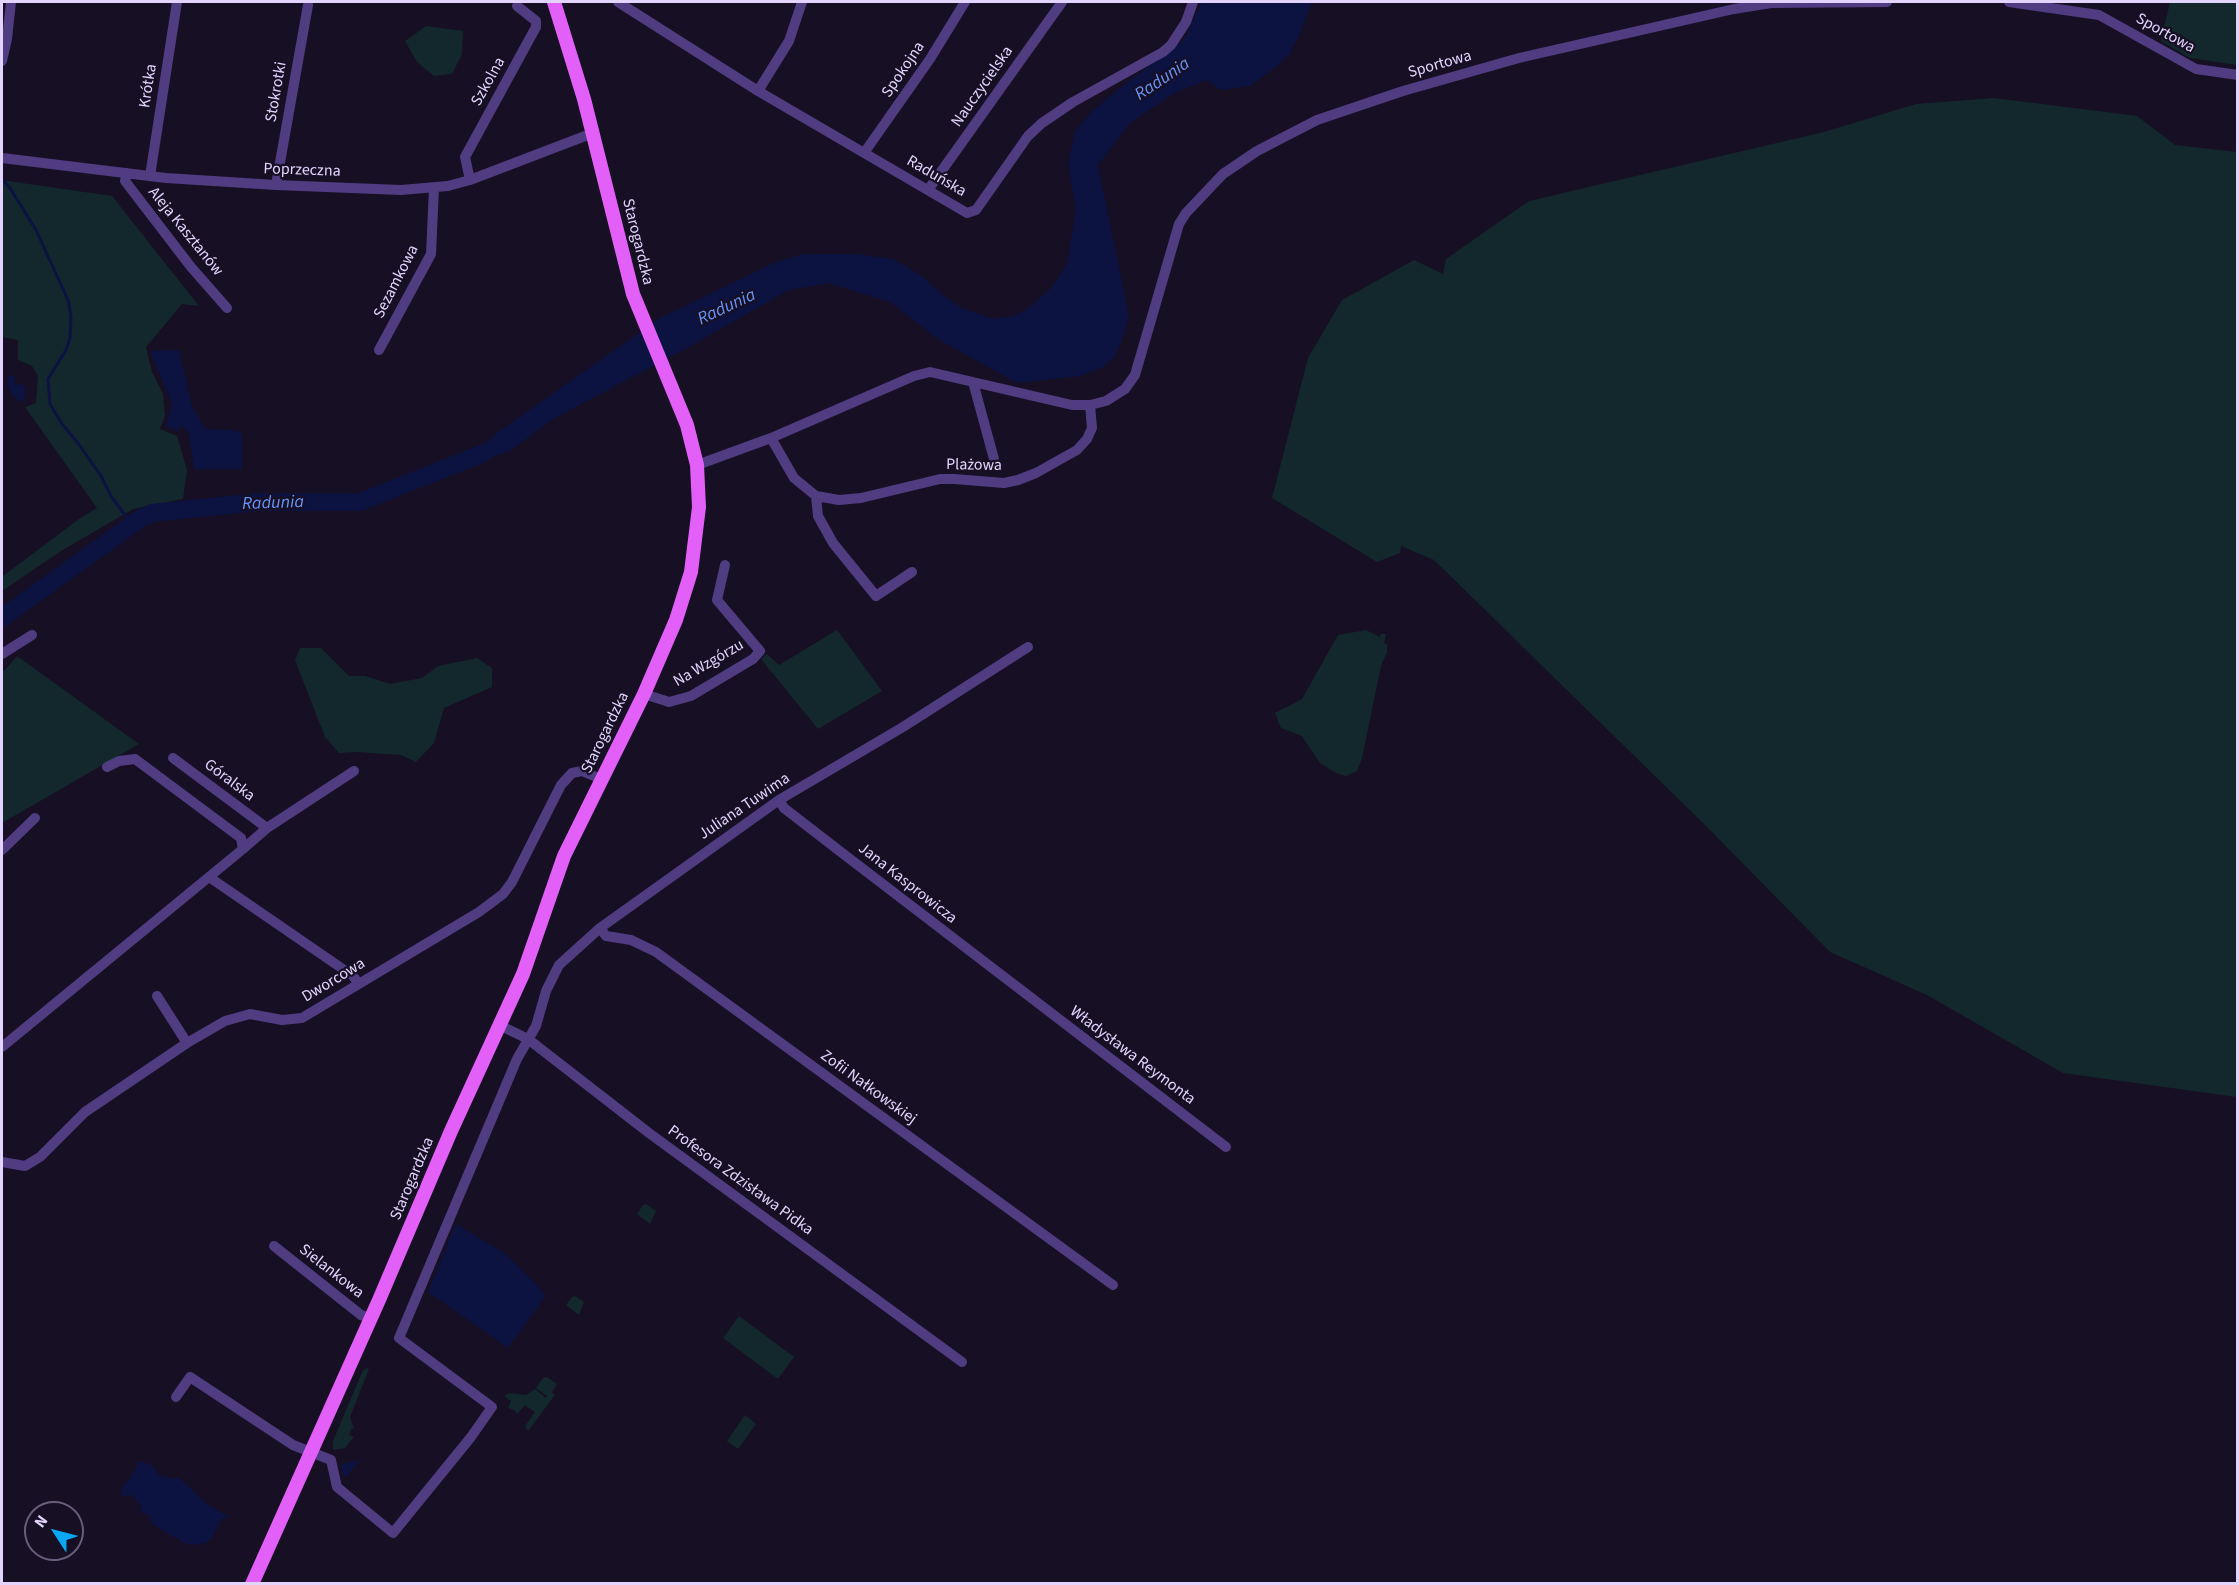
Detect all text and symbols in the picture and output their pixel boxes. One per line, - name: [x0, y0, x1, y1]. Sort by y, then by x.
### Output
- street label: Sportowa: [2132, 10, 2198, 58]
- street label: Spokojna: [878, 38, 930, 102]
- street label: Nauczycielska: [948, 43, 1018, 131]
- street label: Sportowa: [1406, 47, 1474, 83]
- street label: Szkolna: [468, 54, 510, 110]
- water label: Radunia: [1131, 54, 1195, 106]
- street label: Stokrotki: [262, 60, 292, 124]
- street label: Krótka: [136, 63, 162, 109]
- street label: Raduńska: [903, 152, 969, 202]
- street label: Poprzeczna: [263, 160, 341, 182]
- street label: Aleja Kasztanów: [143, 184, 227, 280]
- street label: Starogardzka: [617, 197, 657, 287]
- street label: Sezamkowa: [370, 242, 424, 322]
- water label: Radunia: [694, 285, 760, 331]
- street label: Plażowa: [946, 456, 1002, 476]
- water label: Radunia: [242, 492, 304, 516]
- street label: Na Wzgórzu: [670, 636, 748, 692]
- street label: Starogardzka: [578, 689, 634, 777]
- street label: Góralska: [200, 756, 258, 806]
- street label: Juliana Tuwima: [696, 769, 794, 845]
- street label: Jana Kasprowicza: [854, 840, 960, 928]
- street label: Dworcowa: [299, 955, 369, 1007]
- street label: Władysława Reymonta: [1065, 1003, 1199, 1109]
- street label: Zofii Nałkowskiej: [816, 1047, 920, 1129]
- street label: Profesora Zdzisława Pidka: [664, 1122, 816, 1240]
- street label: Starogardzka: [387, 1135, 439, 1223]
- street label: Sielankowa: [295, 1241, 367, 1303]
- north arrow: [24, 1501, 84, 1561]
- text: N: [29, 1511, 53, 1532]

